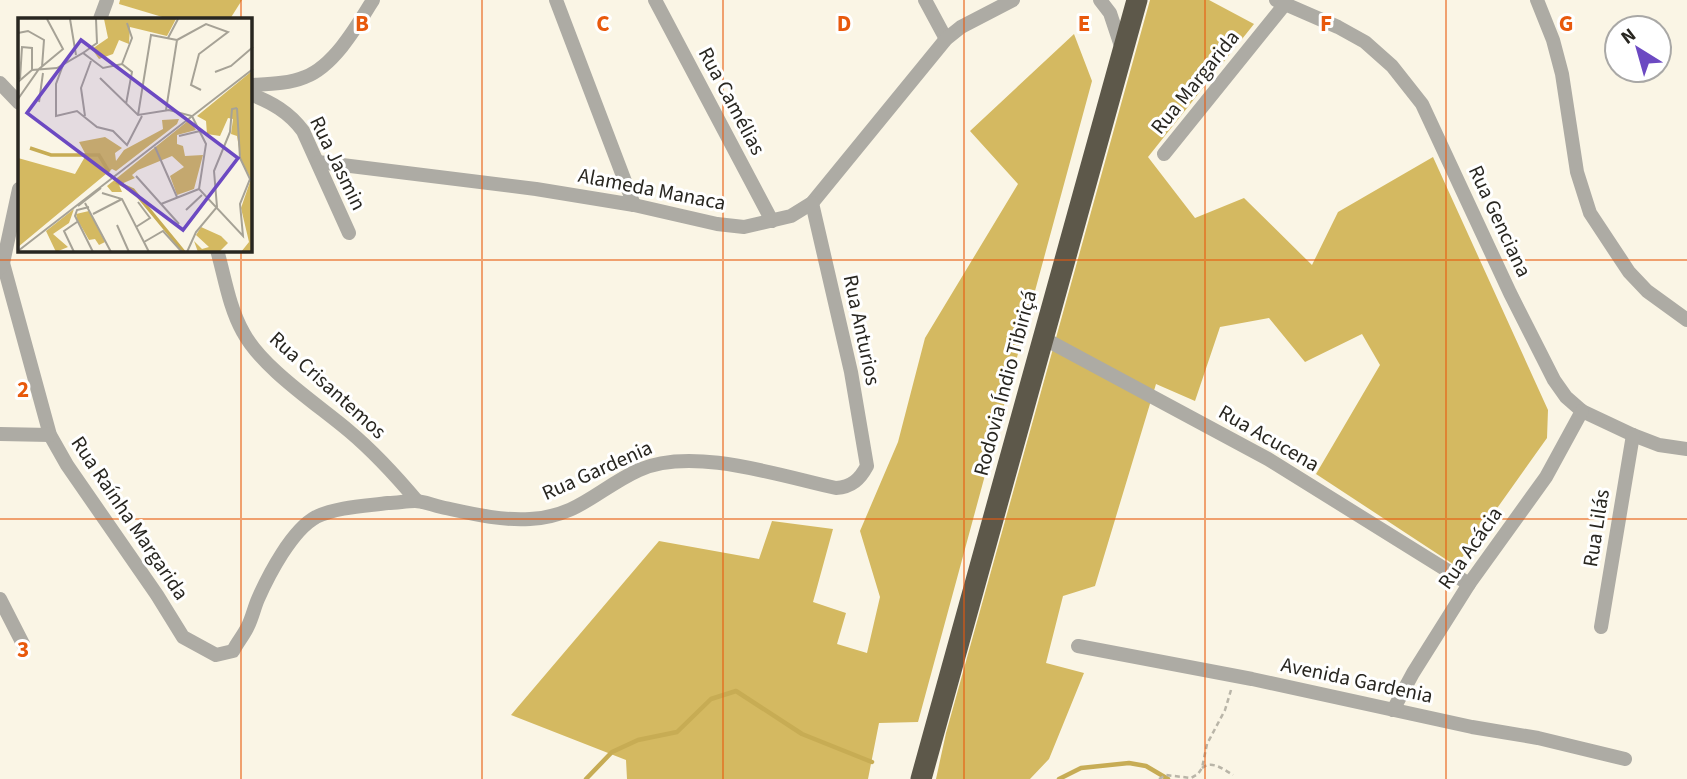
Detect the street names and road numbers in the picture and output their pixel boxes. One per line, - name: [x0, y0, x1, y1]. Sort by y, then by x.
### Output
- street label: Rua Margarida: [1144, 23, 1246, 141]
- street label: Rua Camélias: [691, 42, 773, 161]
- street label: Rua Jasmin: [302, 111, 374, 215]
- street label: Alameda Manaca: [576, 160, 728, 218]
- street label: Rua Genciana: [1461, 160, 1539, 282]
- street label: Rua Anturios: [836, 272, 888, 388]
- street label: Rodovia Índio Tibiriçá: [966, 287, 1044, 479]
- street label: Rua Crisantemos: [263, 324, 393, 446]
- street label: Rua Acucena: [1213, 397, 1325, 479]
- street label: Rua Raínha Margarida: [64, 430, 196, 606]
- street label: Rua Gardenia: [537, 432, 657, 508]
- street label: Rua Lilás: [1575, 487, 1617, 569]
- street label: Rua Acácia: [1431, 501, 1509, 595]
- street label: Avenida Gardenia: [1278, 649, 1436, 711]

